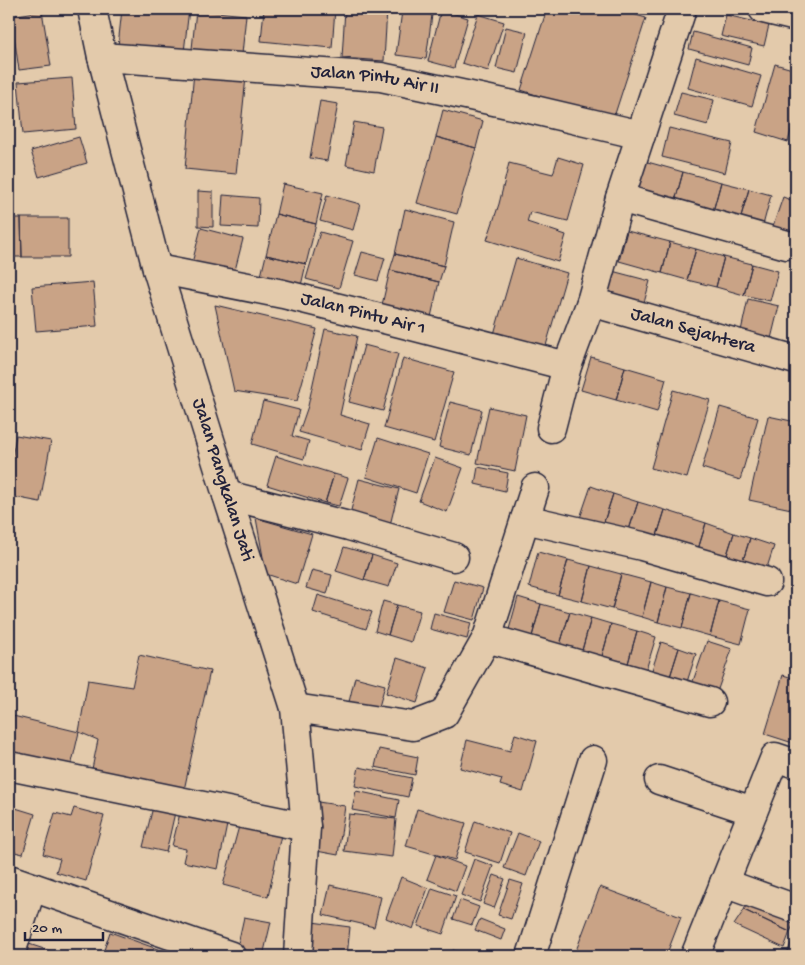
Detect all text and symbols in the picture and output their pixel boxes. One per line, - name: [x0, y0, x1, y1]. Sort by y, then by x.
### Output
- street label: Jalan Pintu Air II: [310, 60, 441, 100]
- street label: Jalan Pintu Air 1: [298, 287, 428, 341]
- street label: Jalan Sejahtera: [628, 302, 759, 360]
- street label: Jalan Pangkalan Jati: [186, 396, 259, 564]
- scale bar: [25, 910, 102, 942]
- text: 20 m: [32, 920, 62, 938]

